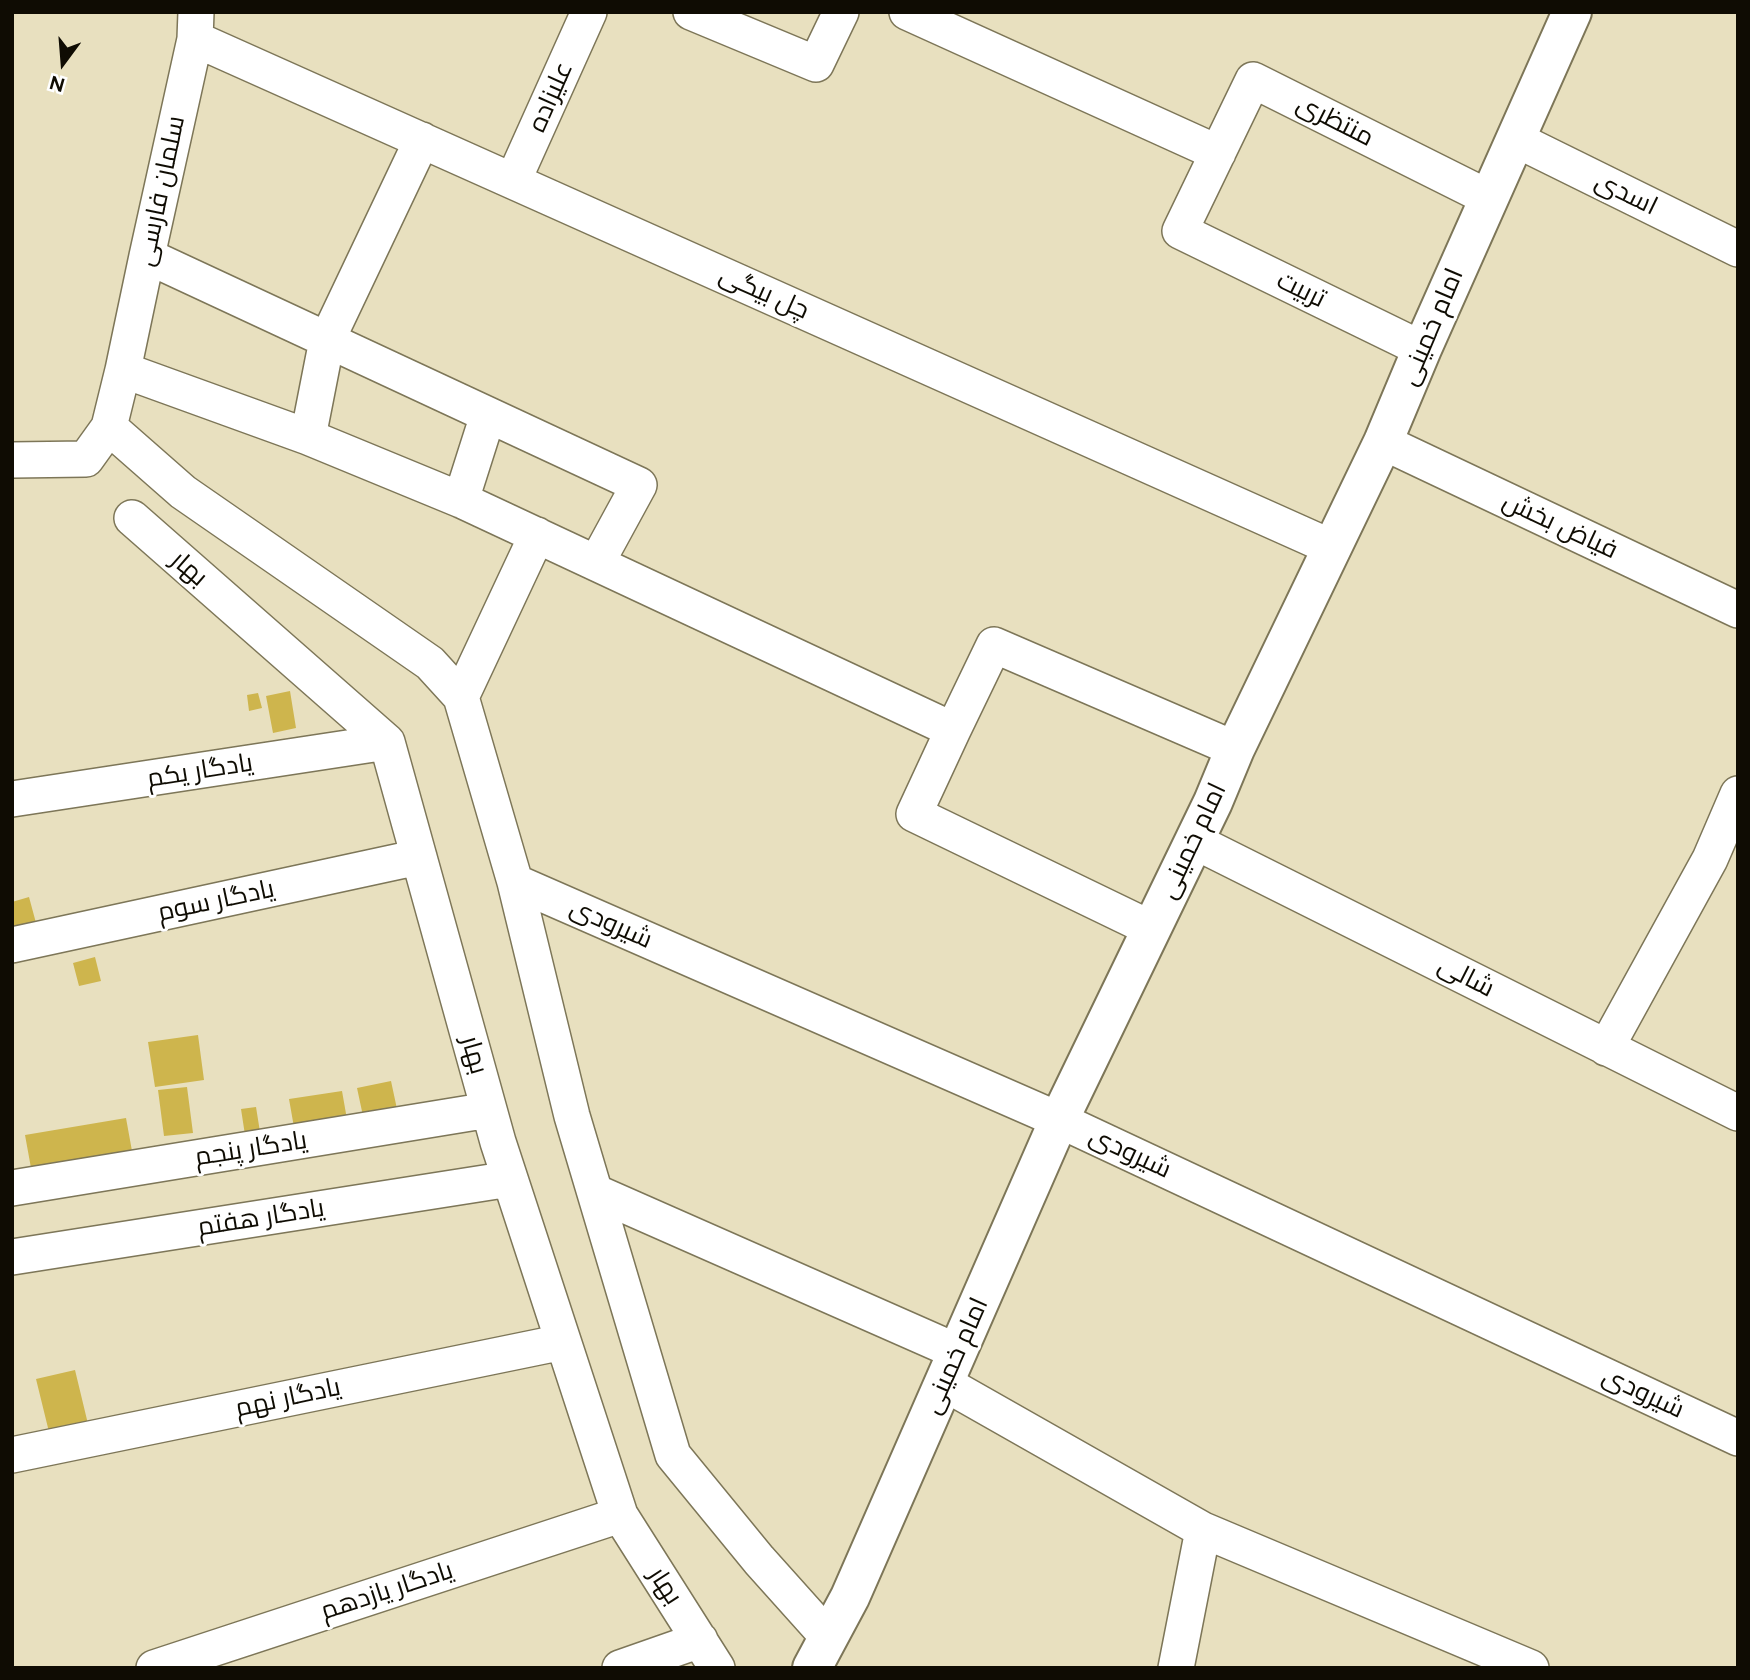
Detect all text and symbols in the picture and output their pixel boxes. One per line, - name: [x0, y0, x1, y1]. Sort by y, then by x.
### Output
- north arrow: [28, 28, 98, 98]
- street label: علیزاده: [522, 57, 580, 137]
- text: N: [47, 71, 67, 97]
- street label: منتظری: [1291, 88, 1379, 154]
- street label: سلمان فارسی: [130, 113, 192, 269]
- street label: اسدی: [1590, 166, 1662, 222]
- street label: چل بیگی: [714, 259, 814, 327]
- street label: امام خمینی: [1393, 264, 1471, 390]
- street label: تربیت: [1271, 265, 1331, 315]
- street label: فیاض بخش: [1497, 486, 1623, 566]
- street label: بهار: [164, 545, 214, 593]
- street label: یادگار یکم: [145, 747, 255, 795]
- street label: امام خمینی: [1153, 778, 1233, 904]
- street label: یادگار سوم: [155, 873, 277, 929]
- street label: شیرودی: [565, 892, 657, 956]
- street label: شالی: [1432, 950, 1500, 1004]
- street label: بهار: [454, 1032, 494, 1078]
- street label: شیرودی: [1084, 1120, 1176, 1186]
- street label: یادگار پنجم: [193, 1125, 309, 1173]
- street label: یادگار هفتم: [195, 1193, 327, 1243]
- street label: امام خمینی: [916, 1293, 996, 1419]
- street label: شیرودی: [1597, 1360, 1689, 1426]
- street label: یادگار نهم: [232, 1372, 344, 1424]
- street label: یادگار یازدهم: [317, 1555, 457, 1627]
- street label: بهار: [641, 1561, 689, 1611]

